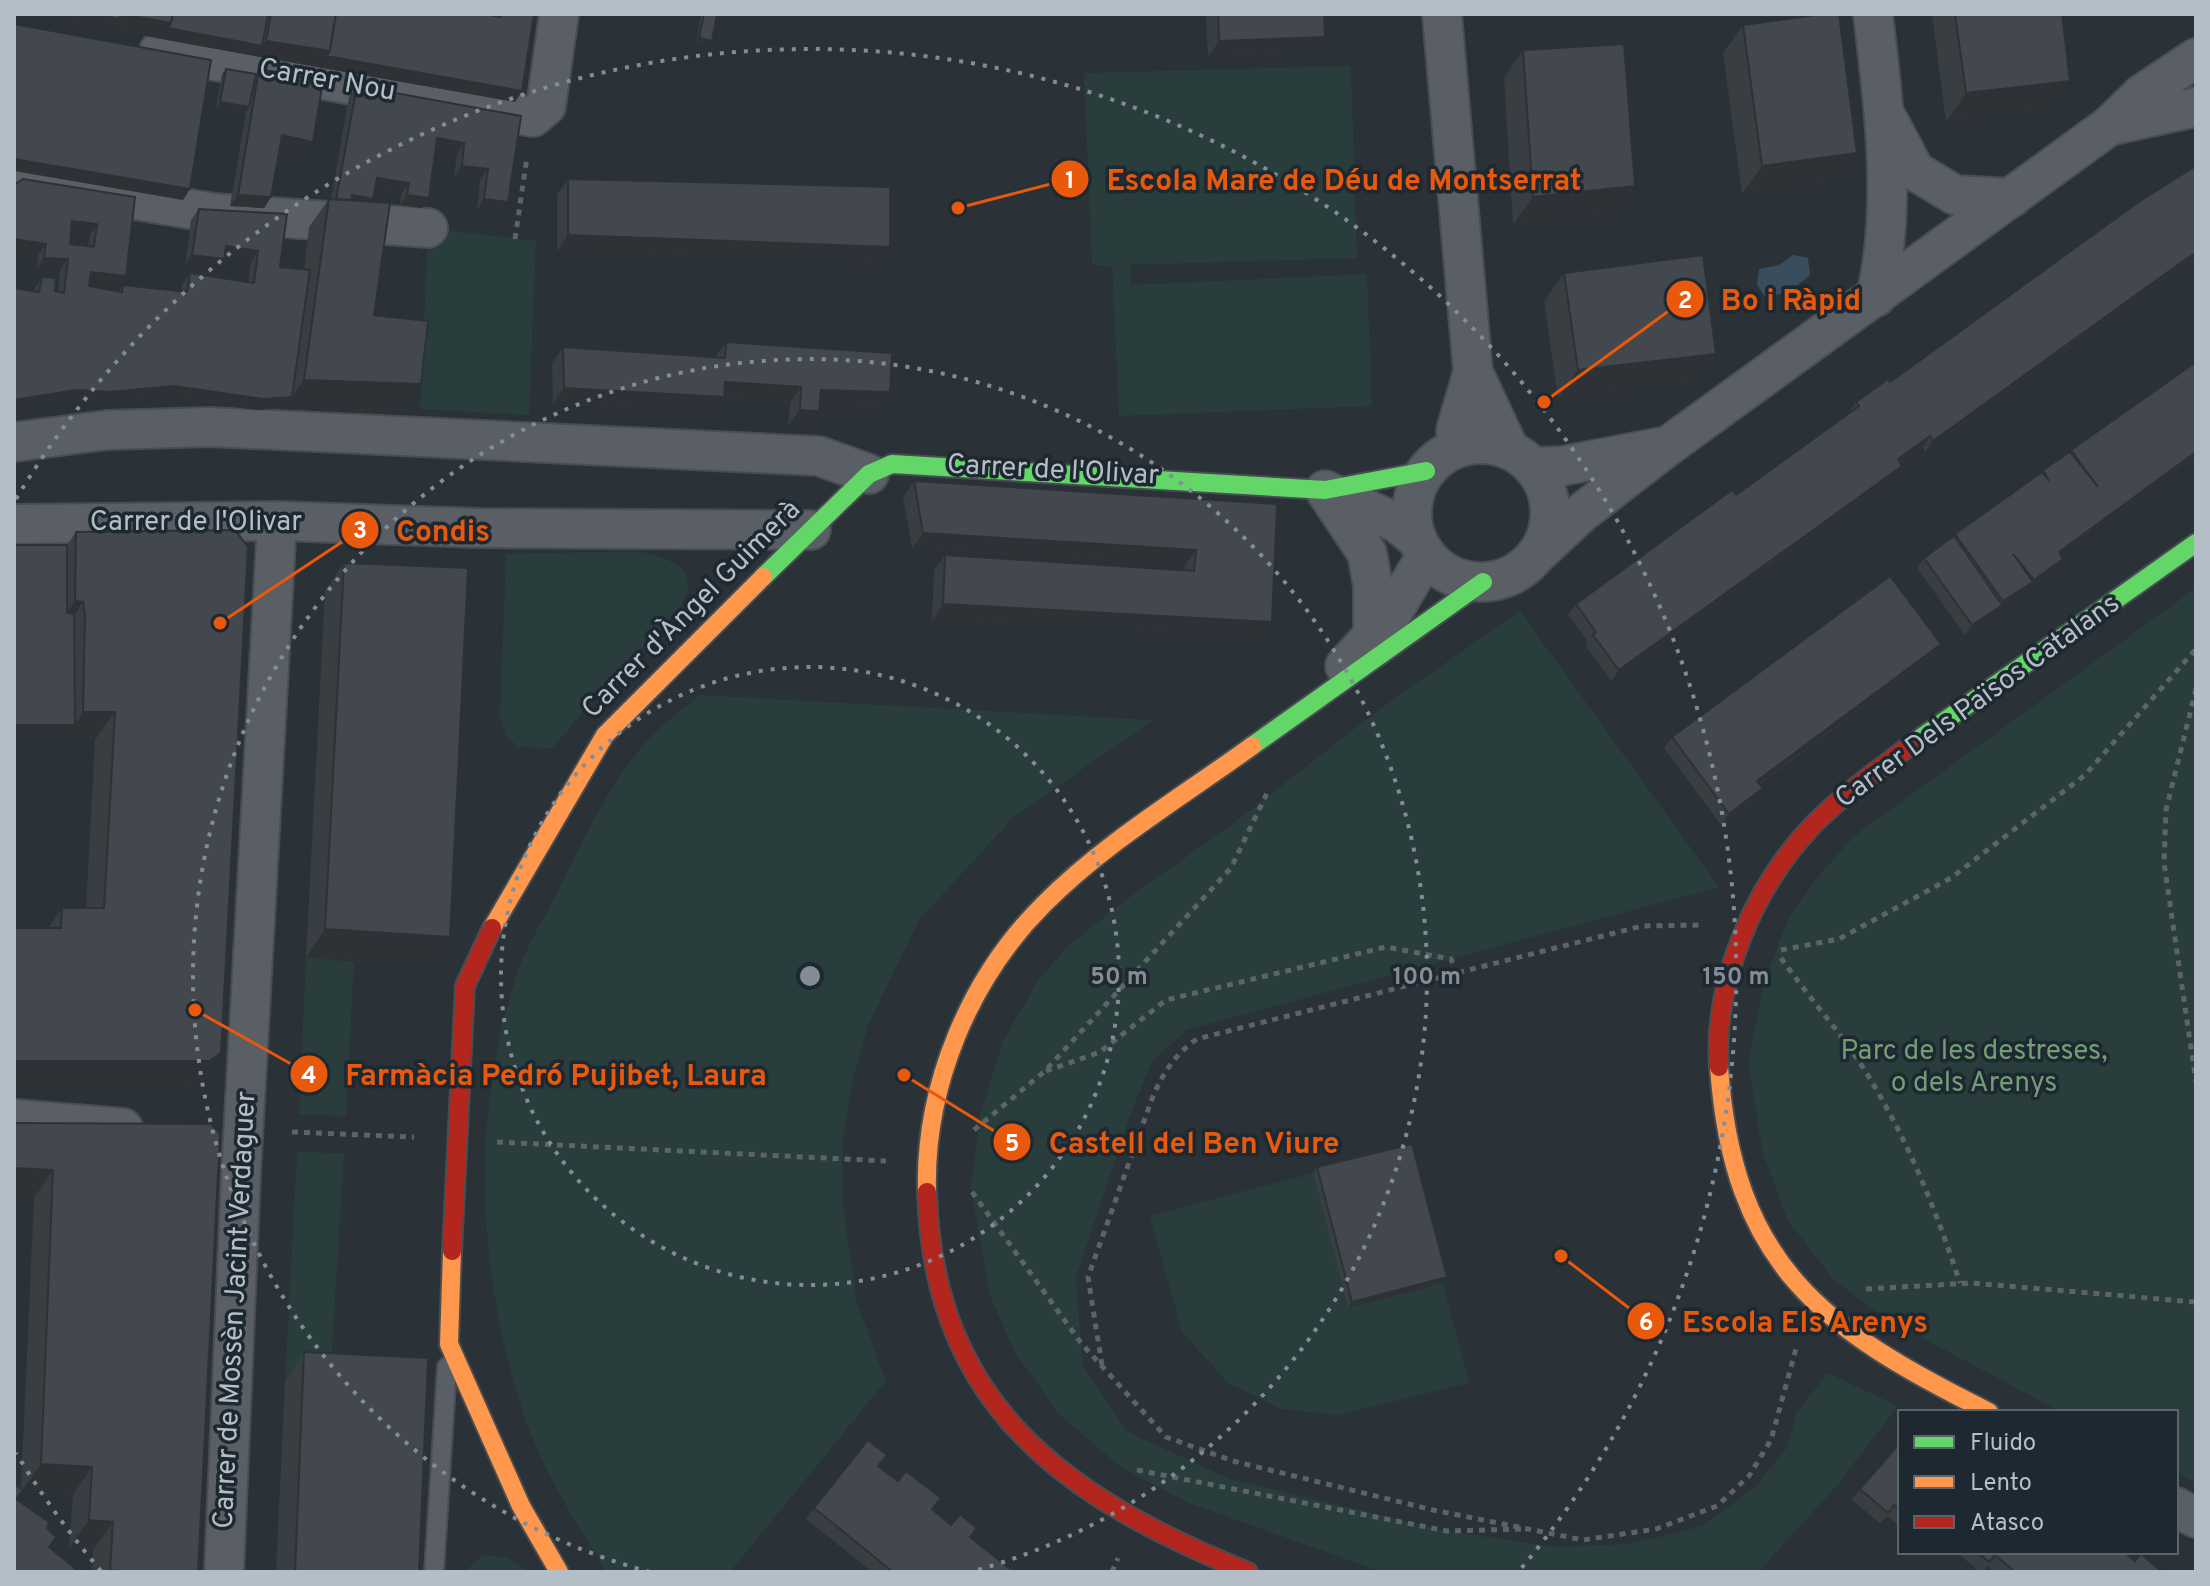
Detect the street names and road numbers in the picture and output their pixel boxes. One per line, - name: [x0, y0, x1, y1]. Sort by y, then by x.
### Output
- street label: Carrer Nou: [256, 51, 398, 111]
- street label: Carrer de l'Olivar: [946, 447, 1160, 495]
- street label: Carrer d'Àngel Guimerà: [573, 491, 809, 727]
- street label: Carrer de l'Olivar: [90, 505, 302, 541]
- street label: Carrer Dels Països Catalans: [1828, 586, 2128, 818]
- street label: Carrer de Mossèn Jacint Verdaguer: [207, 1090, 265, 1530]

